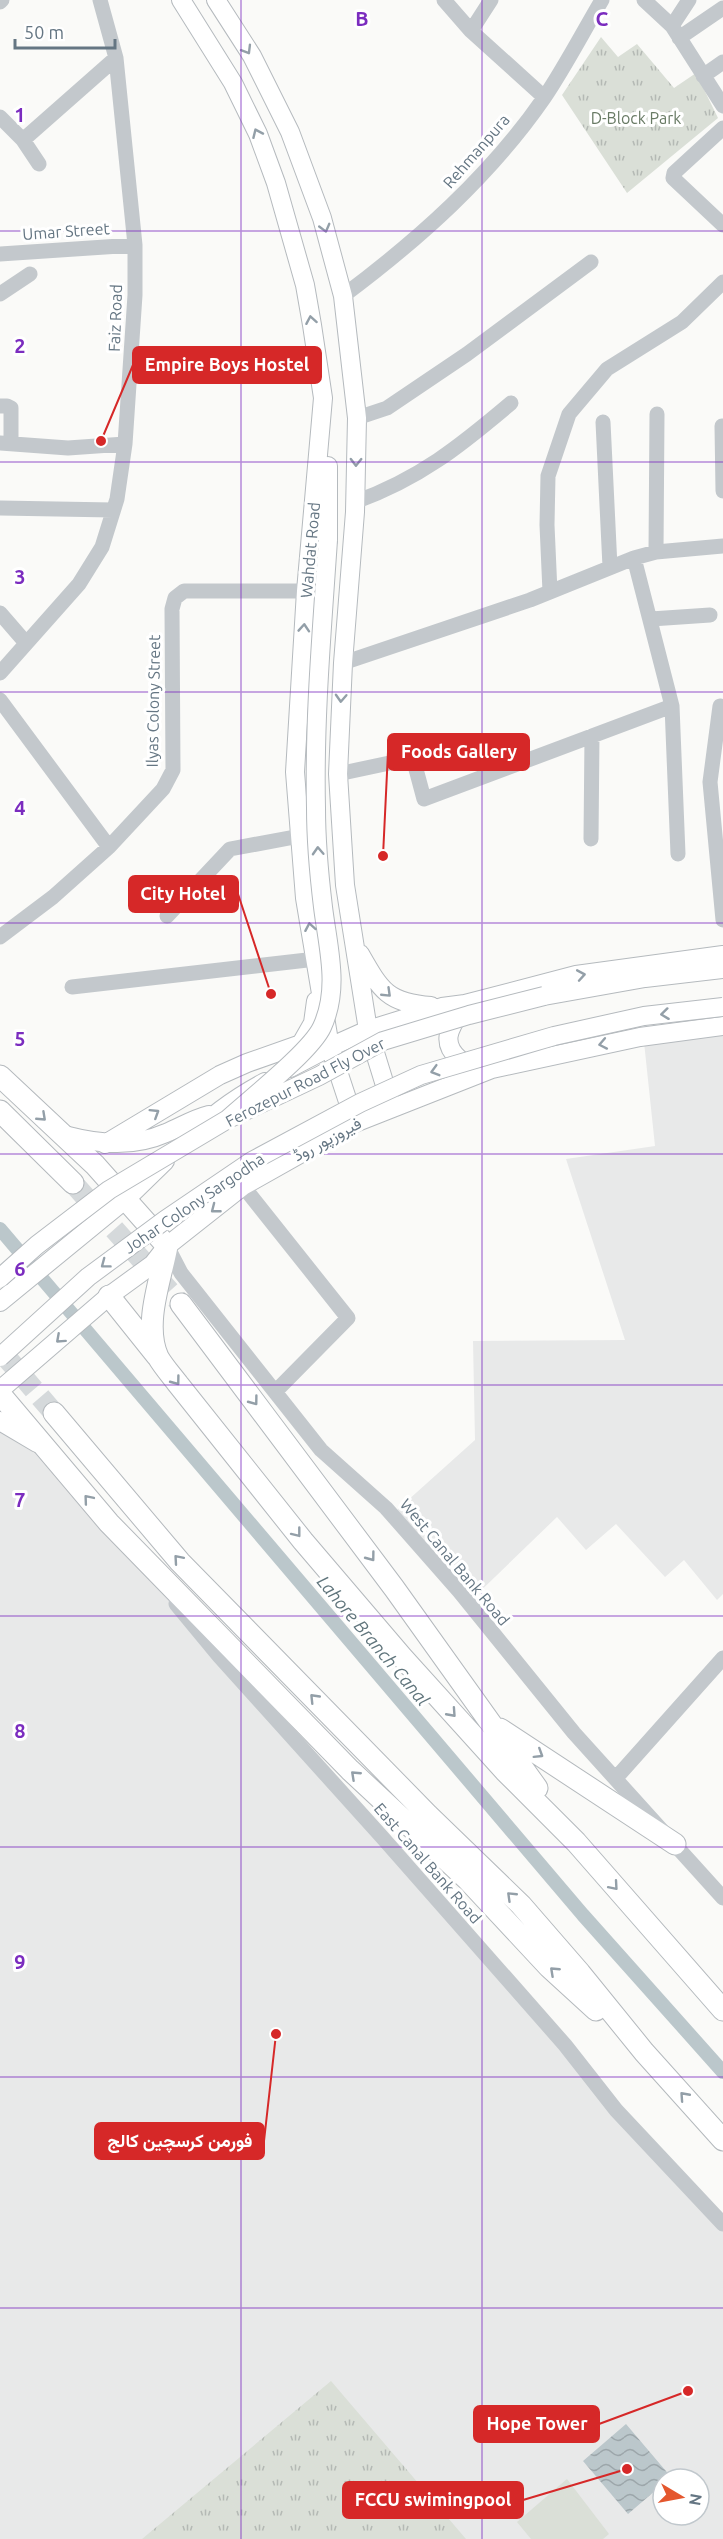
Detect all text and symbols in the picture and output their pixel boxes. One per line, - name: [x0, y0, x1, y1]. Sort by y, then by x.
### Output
- text: B: [355, 7, 369, 30]
- text: C: [596, 7, 609, 30]
- scale bar: [15, 12, 116, 50]
- text: 50 m: [24, 22, 64, 42]
- one-way arrow: [240, 44, 252, 54]
- text: 1: [14, 103, 26, 126]
- park label: D-Block Park: [591, 109, 681, 127]
- street label: Rehmanpura: [439, 110, 513, 192]
- one-way arrow: [252, 128, 264, 139]
- street label: Umar Street: [22, 219, 111, 243]
- one-way arrow: [318, 222, 330, 233]
- street label: Faiz Road: [105, 284, 125, 352]
- one-way arrow: [305, 315, 318, 325]
- text: 2: [14, 334, 26, 357]
- callout: Empire Boys Hostel: [133, 347, 321, 383]
- text: Empire Boys Hostel: [145, 354, 310, 374]
- one-way arrow: [349, 457, 362, 466]
- street label: Wahdat Road: [297, 501, 323, 599]
- text: 3: [14, 565, 26, 588]
- one-way arrow: [297, 623, 310, 632]
- street label: Ilyas Colony Street: [143, 634, 163, 767]
- one-way arrow: [334, 694, 347, 703]
- callout: Foods Gallery: [388, 734, 529, 770]
- text: Foods Gallery: [401, 741, 518, 761]
- text: 4: [14, 796, 26, 819]
- one-way arrow: [311, 846, 324, 855]
- callout: City Hotel: [129, 876, 238, 912]
- text: City Hotel: [140, 883, 226, 903]
- one-way arrow: [304, 922, 317, 932]
- one-way arrow: [576, 969, 585, 981]
- one-way arrow: [380, 985, 391, 996]
- one-way arrow: [660, 1007, 669, 1020]
- text: 5: [14, 1027, 26, 1050]
- street label: Ferozepur Road Fly Over: [222, 1034, 388, 1130]
- one-way arrow: [598, 1037, 608, 1050]
- one-way arrow: [430, 1064, 441, 1076]
- one-way arrow: [35, 1109, 46, 1120]
- one-way arrow: [149, 1109, 159, 1121]
- street label: فیروزپور روڈ: [290, 1114, 365, 1167]
- street label: Johar Colony Sargodha: [120, 1149, 268, 1257]
- one-way arrow: [210, 1201, 221, 1212]
- text: 6: [14, 1257, 26, 1280]
- one-way arrow: [101, 1257, 112, 1268]
- one-way arrow: [56, 1332, 67, 1343]
- one-way arrow: [168, 1374, 179, 1385]
- one-way arrow: [247, 1394, 258, 1405]
- text: 7: [14, 1488, 26, 1511]
- one-way arrow: [85, 1495, 96, 1506]
- street label: West Canal Bank Road: [397, 1495, 513, 1629]
- one-way arrow: [289, 1527, 300, 1538]
- one-way arrow: [364, 1550, 375, 1561]
- one-way arrow: [174, 1555, 185, 1566]
- water label: Lahore Branch Canal: [314, 1571, 434, 1709]
- one-way arrow: [310, 1695, 321, 1706]
- one-way arrow: [445, 1706, 456, 1716]
- text: 8: [14, 1719, 26, 1742]
- one-way arrow: [533, 1746, 543, 1758]
- one-way arrow: [352, 1771, 363, 1782]
- street label: East Canal Bank Road: [371, 1799, 485, 1927]
- one-way arrow: [607, 1880, 618, 1891]
- one-way arrow: [507, 1892, 518, 1903]
- text: 9: [14, 1950, 26, 1973]
- one-way arrow: [550, 1967, 560, 1978]
- one-way arrow: [680, 2093, 691, 2103]
- callout: فورمن کرسچین کالج: [95, 2123, 264, 2159]
- text: فورمن کرسچین کالج: [107, 2130, 253, 2153]
- callout: Hope Tower: [474, 2406, 599, 2442]
- text: Hope Tower: [486, 2413, 588, 2433]
- north arrow: [651, 2467, 711, 2527]
- callout: FCCU swimingpool: [343, 2482, 523, 2518]
- text: FCCU swimingpool: [355, 2489, 512, 2509]
- text: N: [686, 2492, 706, 2507]

